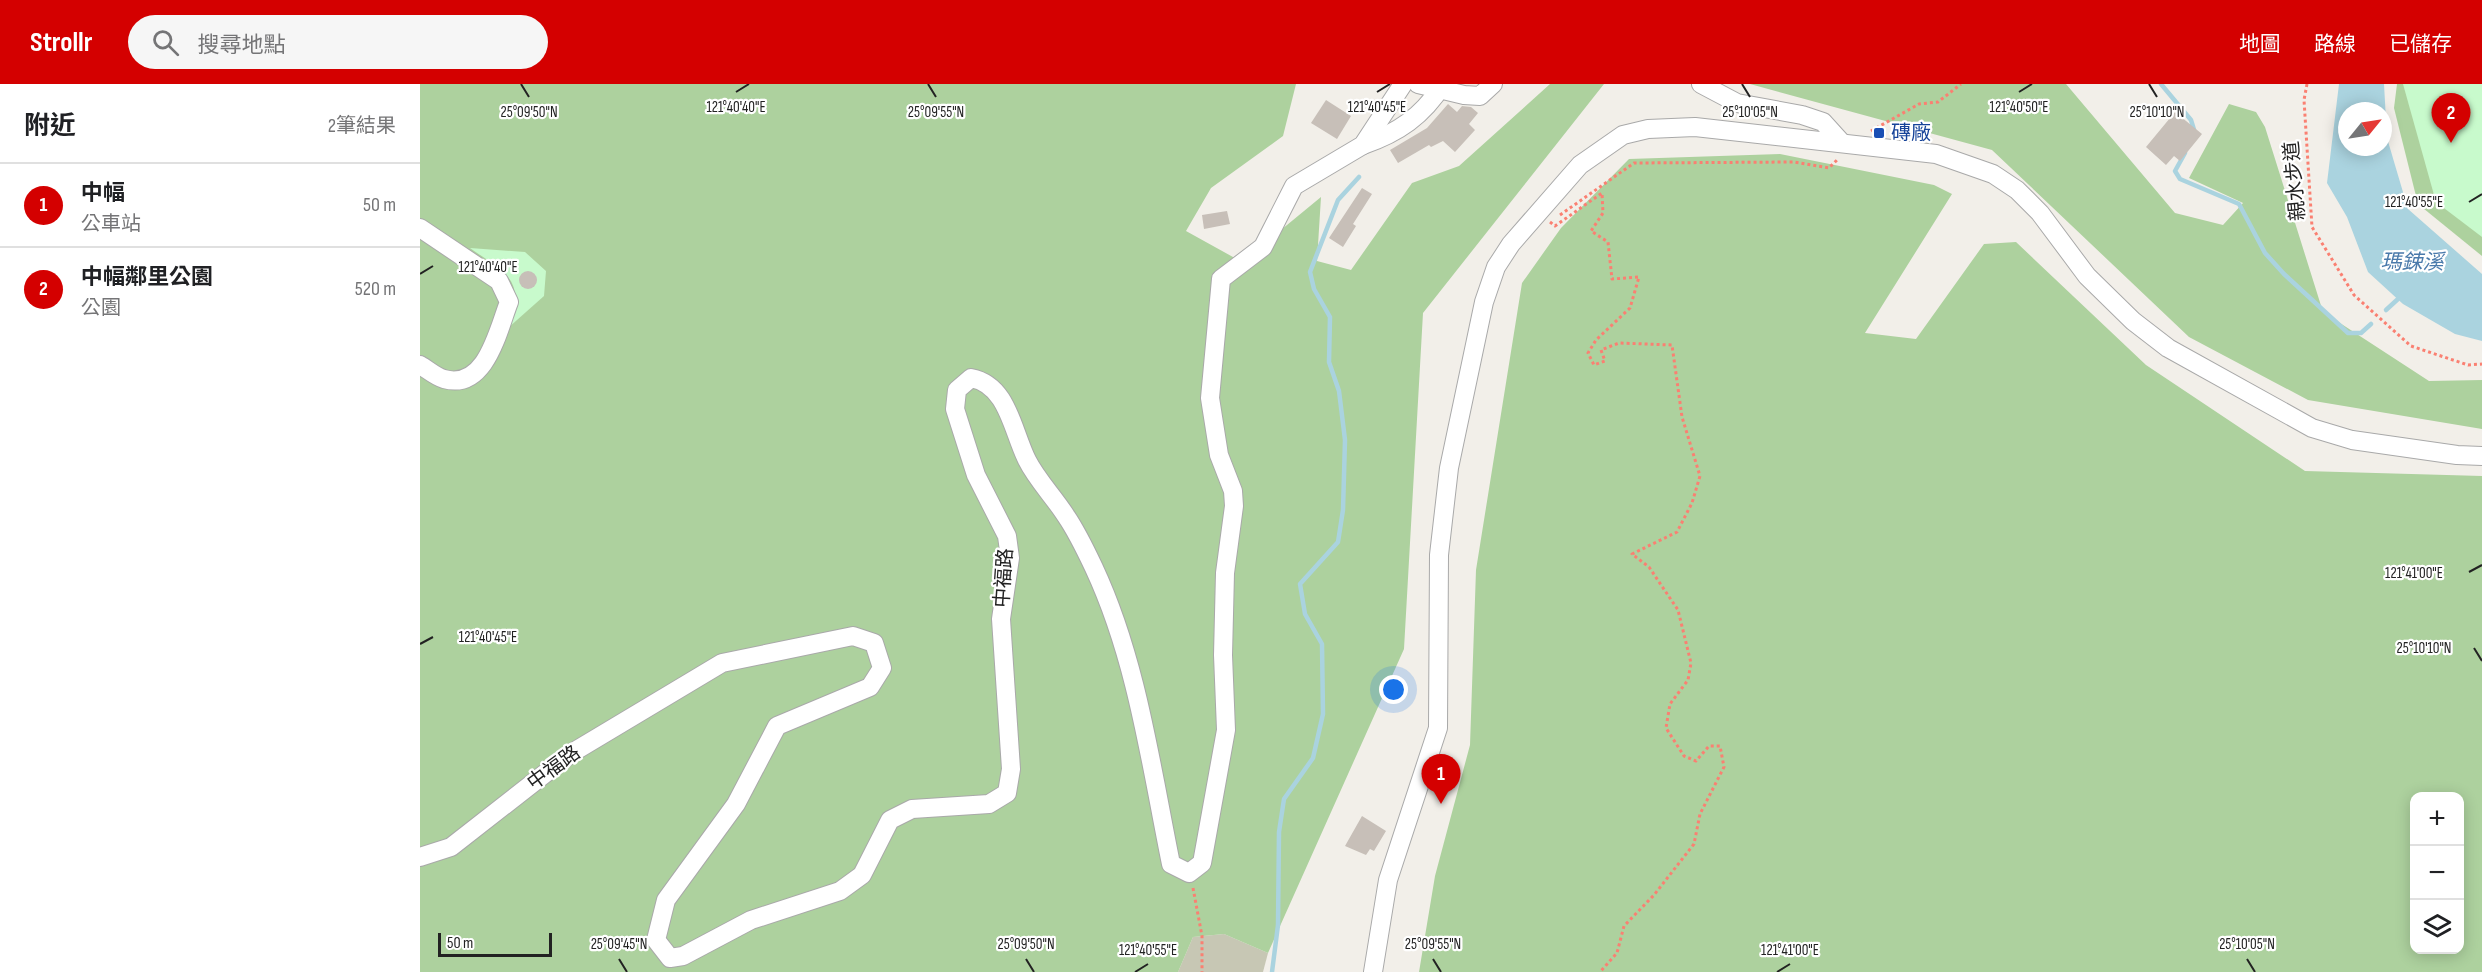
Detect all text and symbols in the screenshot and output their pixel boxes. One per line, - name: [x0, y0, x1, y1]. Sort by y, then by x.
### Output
- search box: [128, 15, 548, 69]
- text: Strollr: [30, 26, 92, 59]
- icon: search: [149, 26, 182, 59]
- text: 搜尋地點: [197, 32, 285, 59]
- text: 地圖: [2239, 32, 2281, 57]
- text: 路線: [2314, 32, 2356, 57]
- text: 已儲存: [2389, 32, 2452, 57]
- pin: 2: [2432, 94, 2470, 143]
- text: 121°40'40"E: [706, 98, 766, 117]
- text: 121°40'45"E: [1348, 98, 1406, 117]
- text: 121°40'50"E: [1990, 98, 2048, 117]
- north arrow: [2338, 102, 2392, 156]
- text: 25°09'50"N: [500, 103, 558, 122]
- text: 25°09'55"N: [908, 103, 964, 122]
- text: 25°10'05"N: [1722, 103, 1778, 122]
- text: 25°10'10"N: [2130, 103, 2184, 122]
- text: 附近: [24, 111, 76, 142]
- text: 2筆結果: [328, 114, 396, 138]
- place label: 磚廠: [1891, 121, 1931, 145]
- marker: 磚廠: [1872, 126, 1886, 140]
- street label: 親水步道: [2280, 140, 2310, 222]
- text: 中幅: [81, 180, 125, 207]
- text: 1: [40, 193, 47, 217]
- text: 50 m: [363, 193, 396, 217]
- text: 121°40'55"E: [2385, 193, 2443, 212]
- text: 公車站: [81, 212, 141, 236]
- water label: 瑪鋉溪: [2381, 250, 2446, 275]
- text: 121°40'40"E: [458, 258, 518, 277]
- text: 中幅鄰里公園: [81, 264, 213, 291]
- text: 2: [39, 277, 48, 301]
- text: 520 m: [355, 277, 396, 301]
- text: 公園: [81, 296, 121, 320]
- street label: 中福路: [990, 547, 1018, 609]
- text: 121°41'00"E: [2385, 564, 2443, 583]
- text: 121°40'45"E: [459, 628, 517, 647]
- text: 25°10'10"N: [2397, 639, 2451, 658]
- your location: [1379, 675, 1408, 704]
- street label: 中福路: [523, 741, 585, 795]
- pin: 1: [1422, 754, 1460, 804]
- map controls: [2410, 792, 2464, 954]
- button: +: [2410, 792, 2464, 846]
- button: −: [2410, 846, 2464, 900]
- button: layers: [2410, 900, 2464, 954]
- scale bar: [438, 930, 552, 958]
- text: 50 m: [447, 934, 473, 953]
- text: 25°09'45"N: [591, 935, 647, 954]
- text: 25°09'50"N: [997, 935, 1055, 954]
- text: 25°09'55"N: [1405, 935, 1461, 954]
- text: 25°10'05"N: [2219, 935, 2275, 954]
- text: 121°40'55"E: [1119, 941, 1177, 960]
- text: 121°41'00"E: [1761, 941, 1819, 960]

